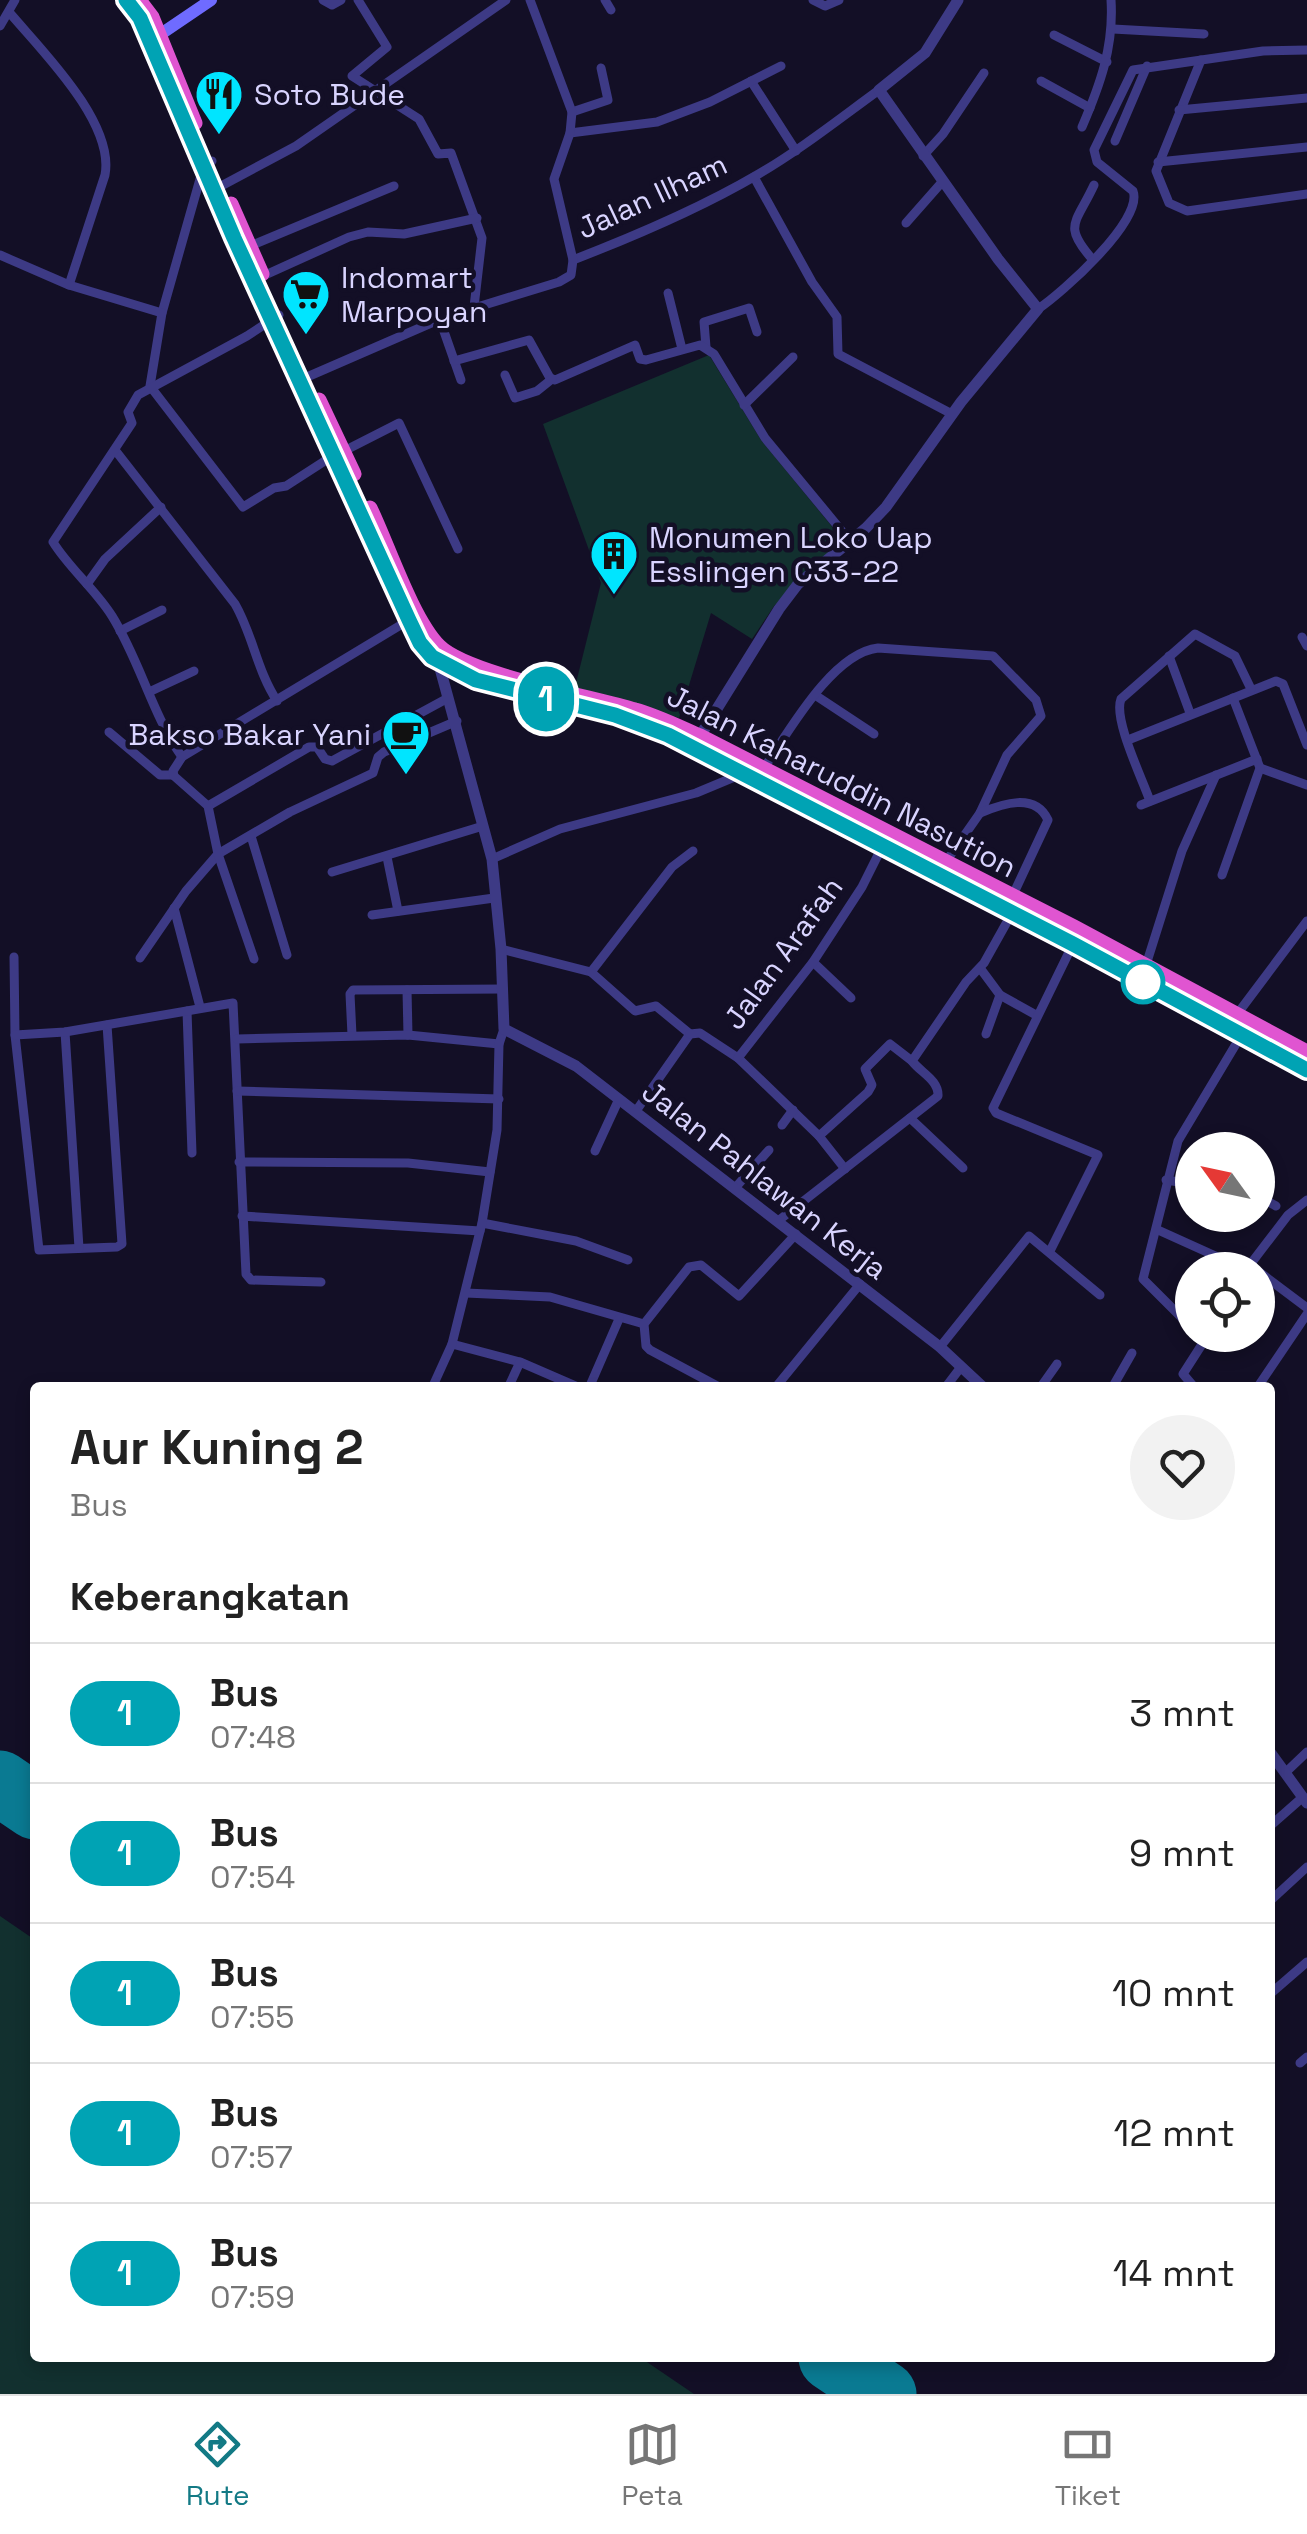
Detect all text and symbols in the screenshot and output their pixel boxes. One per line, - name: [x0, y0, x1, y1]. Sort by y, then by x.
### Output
- restaurant icon: Soto Bude: [193, 68, 245, 136]
- place label: Soto Bude: [254, 75, 405, 114]
- street label: Jalan Ilham: [571, 144, 733, 248]
- place label: Indomart Marpoyan: [341, 258, 487, 331]
- supermarket icon: Indomart Marpoyan: [280, 268, 332, 336]
- place label: Monumen Loko Uap Esslingen C33-22: [649, 518, 933, 591]
- building icon: Monumen Loko Uap Esslingen C33-22: [588, 528, 640, 596]
- line badge: 1: [514, 666, 578, 732]
- street label: Jalan Kaharuddin Nasution: [661, 676, 1023, 886]
- text: 1: [538, 677, 554, 721]
- cafe icon: Bakso Bakar Yani: [380, 708, 432, 776]
- place label: Bakso Bakar Yani: [128, 715, 371, 754]
- street label: Jalan Arafah: [715, 869, 851, 1037]
- unlabelled marker: [1122, 961, 1164, 1003]
- street label: Jalan Pahlawan Kerja: [634, 1072, 896, 1288]
- north arrow: [1175, 1132, 1275, 1232]
- map controls: [1175, 1132, 1275, 1352]
- button: locate: [1175, 1252, 1275, 1352]
- button: heart: [1130, 1415, 1235, 1520]
- text: Aur Kuning 2: [70, 1417, 363, 1478]
- text: Bus: [70, 1485, 128, 1525]
- text: Keberangkatan: [70, 1573, 350, 1621]
- text: Bus: [210, 1669, 279, 1717]
- text: 3 mnt: [1129, 1689, 1235, 1737]
- text: 1: [117, 1691, 133, 1735]
- text: 07:48: [210, 1717, 296, 1757]
- text: Bus: [210, 1809, 279, 1857]
- text: 9 mnt: [1129, 1829, 1235, 1877]
- text: 1: [117, 1831, 133, 1875]
- text: 07:54: [210, 1857, 295, 1897]
- text: Bus: [210, 1949, 279, 1997]
- text: 10 mnt: [1112, 1969, 1235, 2017]
- text: 1: [117, 1971, 133, 2015]
- text: 07:55: [210, 1997, 294, 2037]
- text: Bus: [210, 2089, 279, 2137]
- text: 12 mnt: [1114, 2109, 1235, 2157]
- text: 1: [117, 2111, 133, 2155]
- text: 07:57: [210, 2137, 293, 2177]
- text: Bus: [210, 2229, 279, 2277]
- text: 14 mnt: [1113, 2249, 1235, 2297]
- text: 1: [117, 2251, 133, 2295]
- text: 07:59: [210, 2277, 295, 2317]
- tab: Rute: [186, 2417, 250, 2513]
- tab: Peta: [622, 2417, 683, 2513]
- tab: Tiket: [1055, 2417, 1121, 2513]

